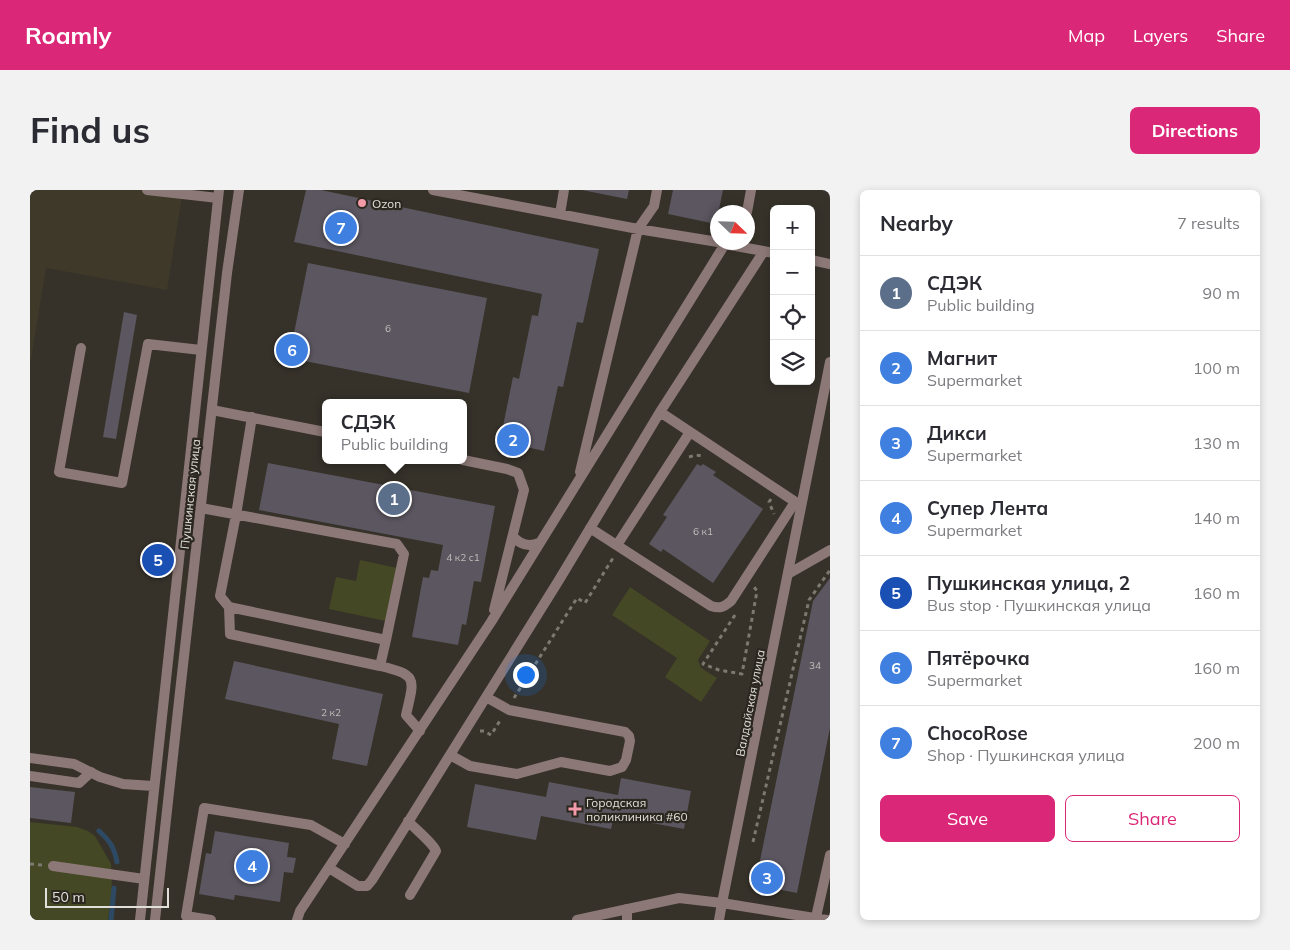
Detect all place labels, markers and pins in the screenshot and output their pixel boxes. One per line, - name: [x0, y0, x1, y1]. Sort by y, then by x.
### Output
- place label: Ozon: [372, 196, 401, 211]
- marker: Ozon: [356, 197, 368, 209]
- pin: 7: [325, 209, 357, 247]
- pin: 6: [276, 331, 308, 369]
- pin: 2: [497, 421, 529, 459]
- pin: 1: [378, 480, 410, 518]
- pin: 5: [142, 541, 174, 579]
- place label: Городская поликлиника #60: [586, 795, 688, 824]
- marker: Городская поликлиника #60: [568, 802, 582, 816]
- pin: 4: [236, 847, 268, 885]
- pin: 3: [751, 859, 783, 897]

